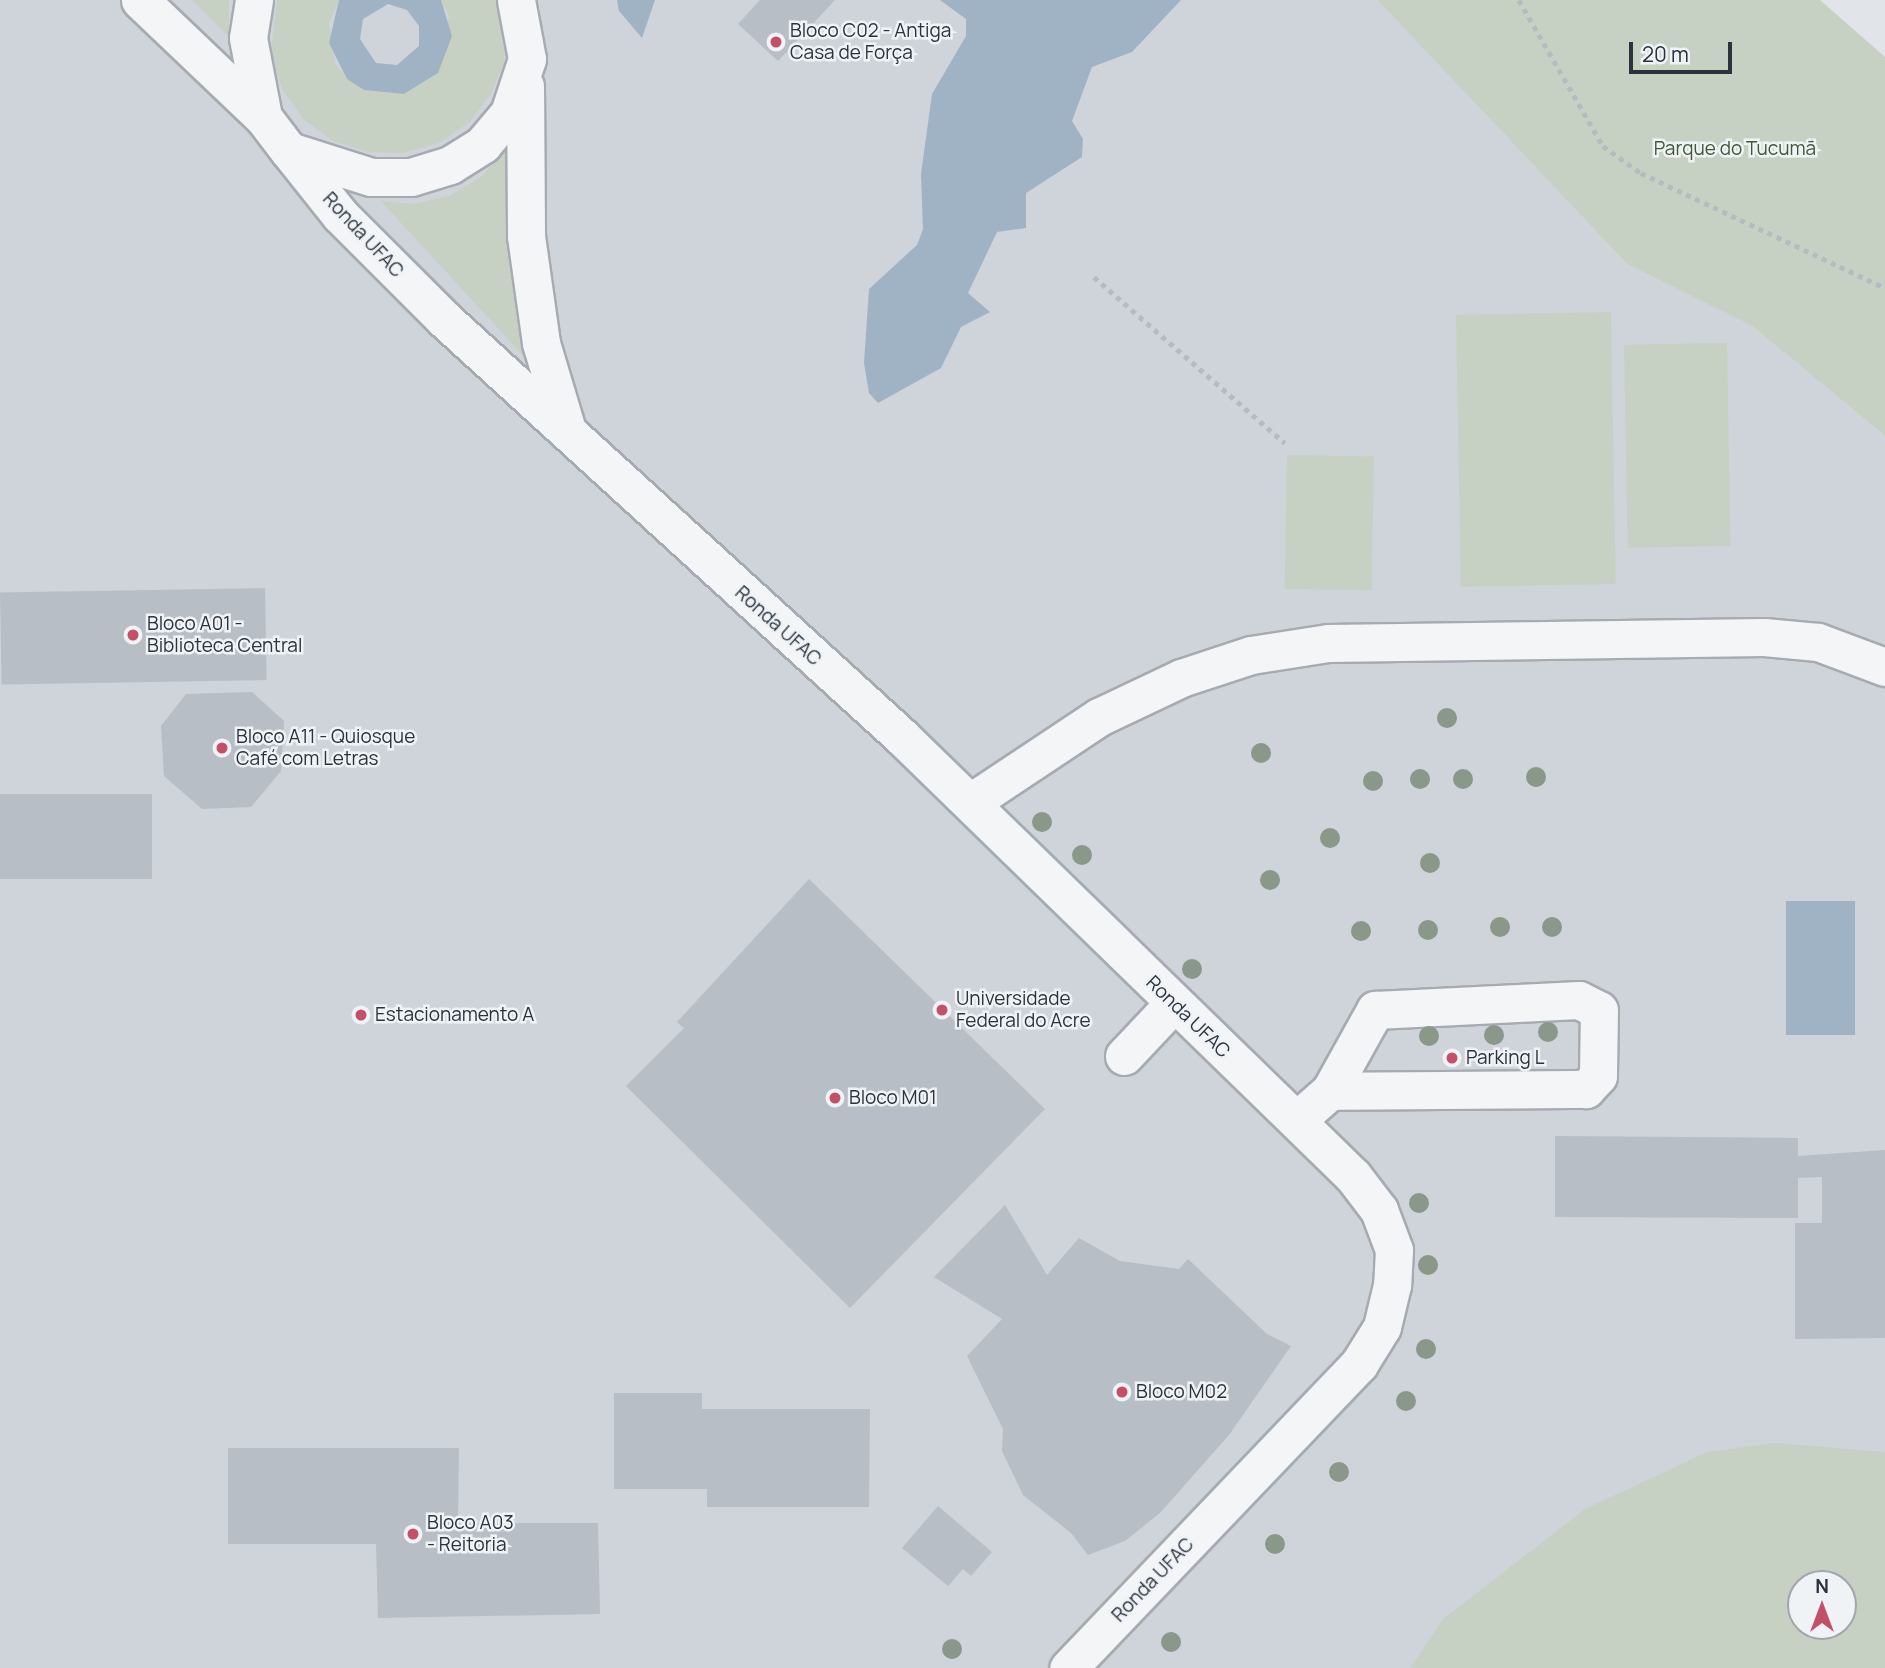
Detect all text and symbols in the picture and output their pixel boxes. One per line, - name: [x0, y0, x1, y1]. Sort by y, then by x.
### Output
- place label: Bloco C02 - Antiga Casa de Força: [790, 20, 951, 64]
- scale bar: [1633, 28, 1736, 72]
- marker: Bloco C02 - Antiga Casa de Força: [768, 34, 784, 50]
- text: 20 m: [1642, 40, 1689, 68]
- park label: Parque do Tucumã: [1654, 138, 1816, 160]
- street label: Ronda UFAC: [318, 188, 408, 282]
- street label: Ronda UFAC: [730, 581, 826, 671]
- place label: Bloco A01 - Biblioteca Central: [147, 613, 302, 657]
- marker: Bloco A01 - Biblioteca Central: [125, 627, 141, 643]
- place label: Bloco A11 - Quiosque Café com Letras: [236, 726, 415, 770]
- marker: Bloco A11 - Quiosque Café com Letras: [214, 740, 230, 756]
- street label: Ronda UFAC: [1141, 971, 1235, 1063]
- place label: Universidade Federal do Acre: [956, 988, 1091, 1032]
- marker: Universidade Federal do Acre: [934, 1002, 950, 1018]
- place label: Estacionamento A: [375, 1004, 534, 1026]
- marker: Estacionamento A: [353, 1007, 369, 1023]
- place label: Parking L: [1466, 1047, 1544, 1069]
- marker: Parking L: [1444, 1050, 1460, 1066]
- place label: Bloco M01: [849, 1087, 937, 1109]
- marker: Bloco M01: [827, 1090, 843, 1106]
- place label: Bloco M02: [1136, 1381, 1227, 1403]
- marker: Bloco M02: [1114, 1384, 1130, 1400]
- place label: Bloco A03 - Reitoria: [427, 1512, 514, 1556]
- marker: Bloco A03 - Reitoria: [405, 1526, 421, 1542]
- street label: Ronda UFAC: [1107, 1533, 1199, 1627]
- north arrow: [1787, 1570, 1857, 1640]
- text: N: [1815, 1573, 1829, 1599]

